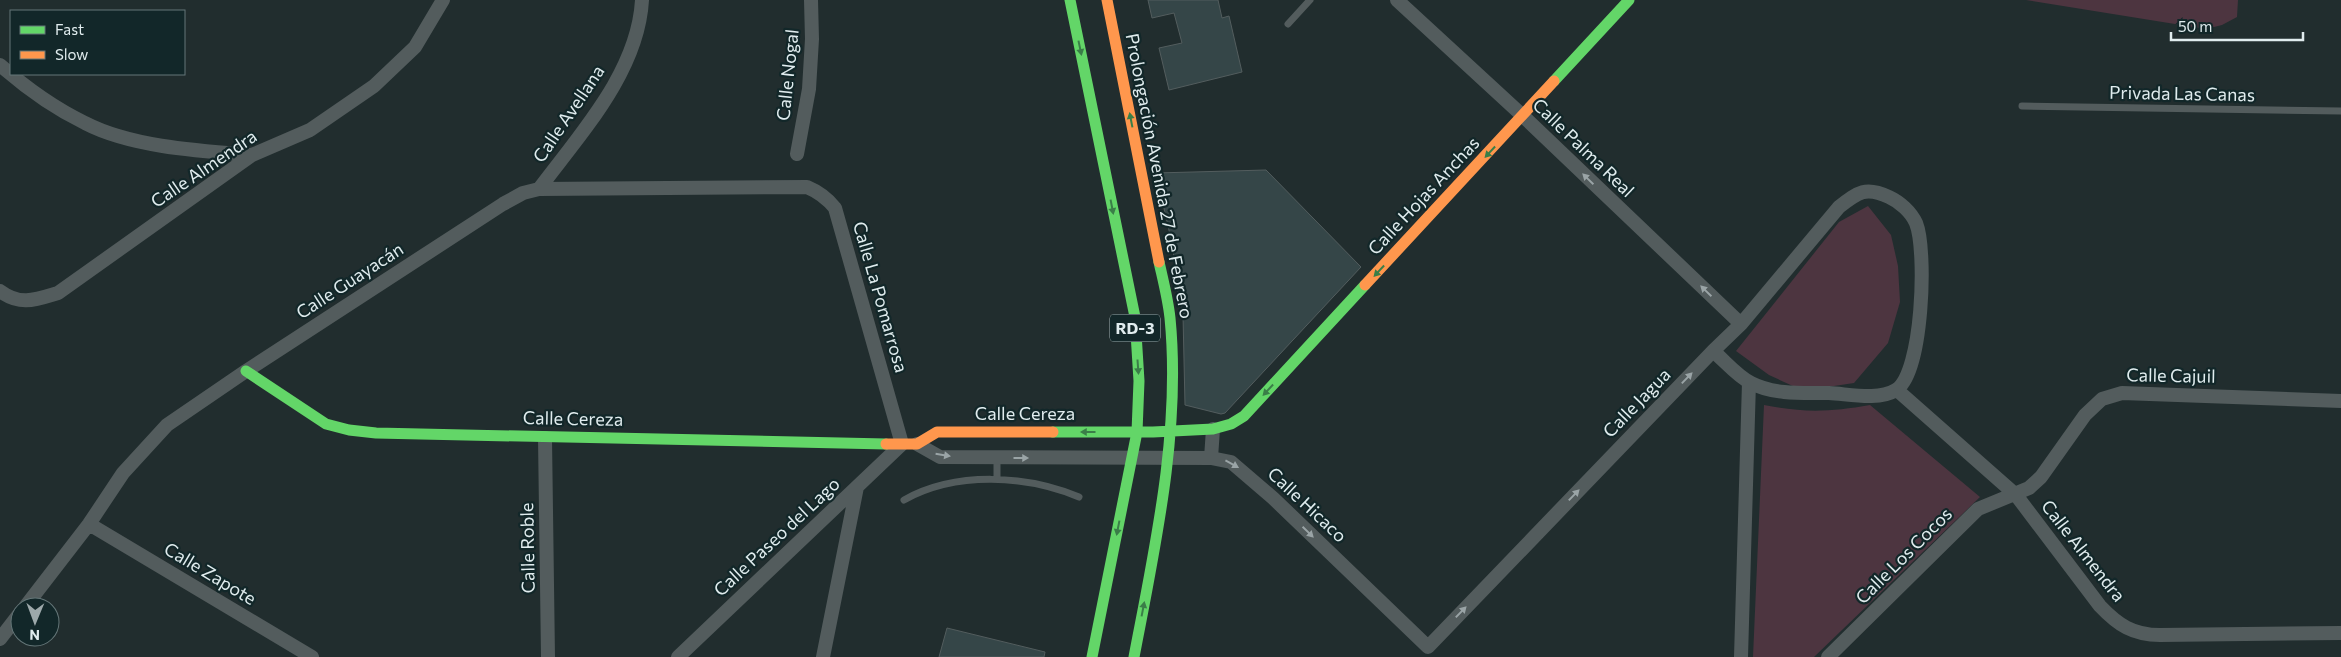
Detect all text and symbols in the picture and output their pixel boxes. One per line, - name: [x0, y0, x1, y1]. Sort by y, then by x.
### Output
- legend: [10, 10, 185, 75]
- scale bar: [2171, 10, 2304, 42]
- text: 50 m: [2178, 17, 2212, 35]
- text: Fast: [55, 20, 84, 38]
- street label: Calle Nogal: [771, 28, 803, 122]
- street label: Prolongación Avenida 27 de Febrero: [1121, 31, 1198, 320]
- one-way arrow: [1076, 40, 1084, 55]
- text: Slow: [55, 45, 88, 63]
- street label: Calle Avellana: [528, 61, 609, 166]
- street label: Privada Las Canas: [2109, 81, 2255, 105]
- street label: Calle Palma Real: [1528, 93, 1639, 201]
- one-way arrow: [1127, 112, 1135, 128]
- street label: Calle Almendra: [146, 125, 261, 212]
- street label: Calle Hojas Anchas: [1363, 132, 1484, 259]
- one-way arrow: [1484, 145, 1496, 157]
- one-way arrow: [1583, 173, 1595, 185]
- one-way arrow: [1109, 199, 1117, 215]
- street label: Calle La Pomarrosa: [849, 219, 913, 375]
- street label: Calle Guayacán: [292, 237, 407, 323]
- one-way arrow: [1373, 264, 1385, 276]
- one-way arrow: [1700, 285, 1712, 297]
- road number: RD-3: [1110, 314, 1160, 342]
- one-way arrow: [1135, 359, 1143, 375]
- street label: Calle Jagua: [1598, 363, 1675, 441]
- street label: Calle Cajuil: [2126, 363, 2216, 387]
- one-way arrow: [1681, 372, 1693, 384]
- one-way arrow: [1262, 383, 1274, 395]
- street label: Calle Cereza: [975, 402, 1075, 424]
- street label: Calle Cereza: [523, 406, 623, 430]
- one-way arrow: [1080, 428, 1096, 436]
- one-way arrow: [935, 452, 951, 460]
- one-way arrow: [1013, 454, 1029, 462]
- one-way arrow: [1225, 459, 1239, 468]
- street label: Calle Hicaco: [1264, 462, 1352, 546]
- street label: Calle Paseo del Lago: [709, 472, 844, 600]
- one-way arrow: [1568, 489, 1580, 501]
- street label: Calle Almendra: [2037, 495, 2130, 606]
- street label: Calle Roble: [515, 502, 539, 594]
- street label: Calle Los Cocos: [1851, 503, 1956, 608]
- one-way arrow: [1113, 520, 1121, 536]
- one-way arrow: [1302, 526, 1314, 538]
- street label: Calle Zapote: [161, 537, 260, 609]
- north arrow: [10, 597, 60, 647]
- one-way arrow: [1139, 602, 1147, 617]
- one-way arrow: [1455, 606, 1467, 618]
- text: N: [29, 627, 40, 644]

